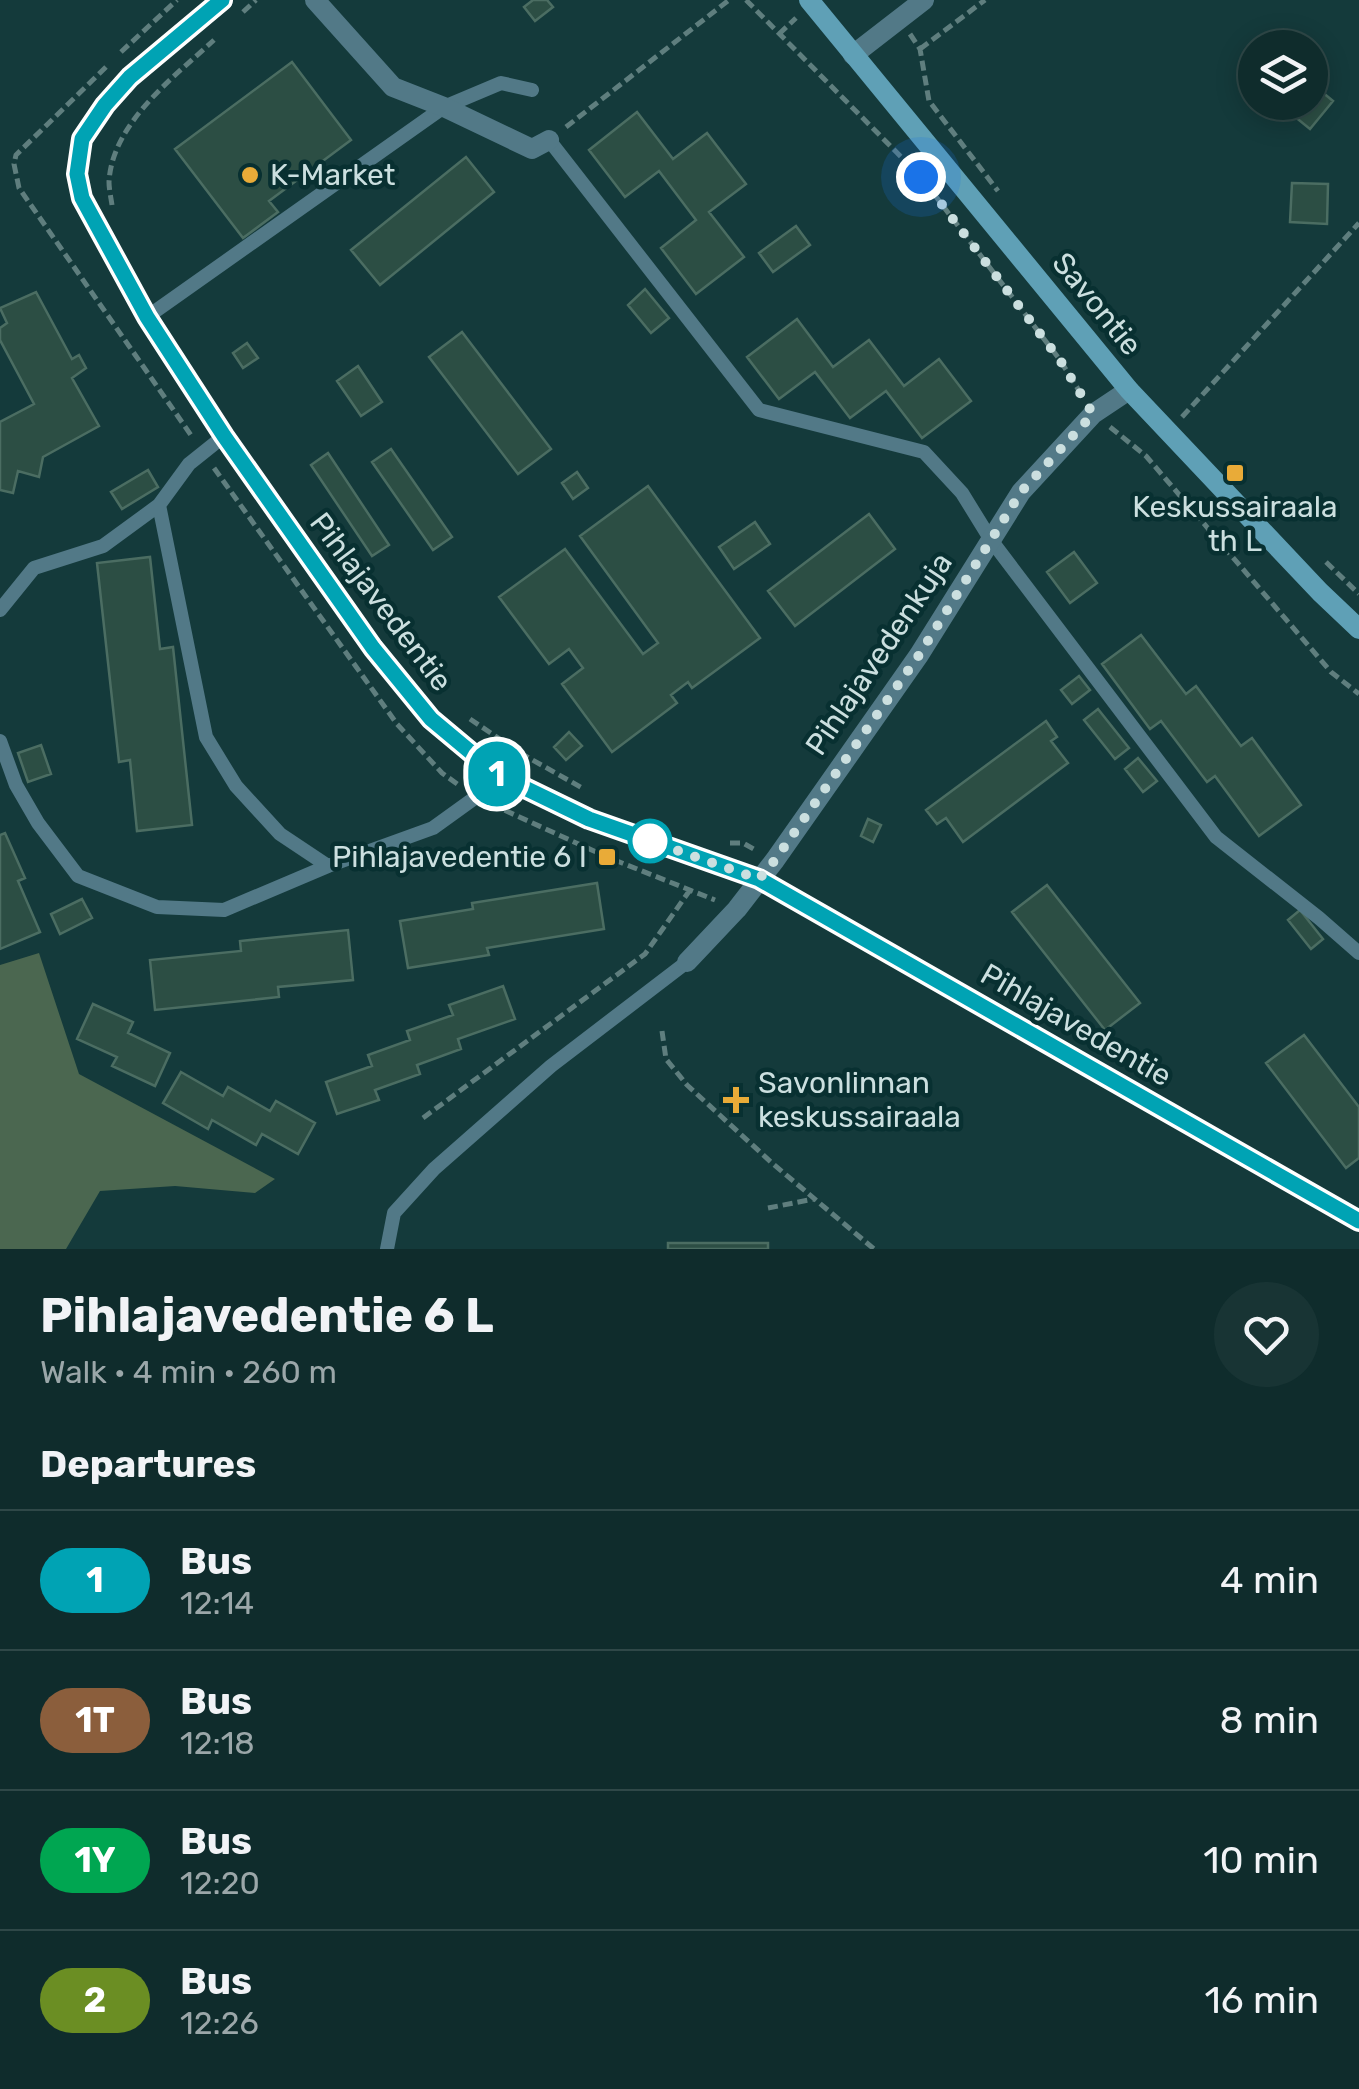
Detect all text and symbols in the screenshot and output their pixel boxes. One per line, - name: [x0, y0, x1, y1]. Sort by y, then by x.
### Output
- map controls: [1238, 30, 1328, 120]
- button: layers: [1238, 30, 1328, 120]
- your location: [896, 152, 946, 202]
- place label: K-Market: [270, 157, 396, 193]
- marker: K-Market: [239, 164, 261, 186]
- street label: Savontie: [1045, 245, 1149, 363]
- marker: Keskussairaala th L: [1224, 462, 1246, 484]
- place label: Keskussairaala th L: [1132, 489, 1338, 559]
- street label: Pihlajavedentie: [302, 506, 460, 698]
- street label: Pihlajavedenkuja: [798, 546, 960, 762]
- line badge: 1: [464, 742, 530, 806]
- text: 1: [488, 753, 506, 795]
- unlabelled marker: [629, 820, 671, 862]
- place label: Pihlajavedentie 6 I: [332, 839, 587, 875]
- marker: Pihlajavedentie 6 I: [596, 846, 618, 868]
- street label: Pihlajavedentie: [974, 956, 1178, 1094]
- place label: Savonlinnan keskussairaala: [758, 1065, 961, 1135]
- marker: Savonlinnan keskussairaala: [723, 1087, 749, 1113]
- button: heart: [1214, 1282, 1319, 1387]
- text: Pihlajavedentie 6 L: [40, 1287, 494, 1344]
- text: Walk · 4 min · 260 m: [40, 1353, 337, 1391]
- text: Departures: [40, 1441, 256, 1487]
- text: Bus: [180, 1538, 252, 1584]
- text: 4 min: [1220, 1557, 1319, 1603]
- text: 1: [86, 1559, 104, 1601]
- text: 12:14: [180, 1584, 254, 1622]
- text: Bus: [180, 1678, 252, 1724]
- text: 8 min: [1220, 1697, 1319, 1743]
- text: 1T: [75, 1699, 115, 1741]
- text: 12:18: [180, 1724, 255, 1762]
- text: Bus: [180, 1818, 252, 1864]
- text: 10 min: [1203, 1837, 1319, 1883]
- text: 1Y: [74, 1839, 116, 1881]
- text: 12:20: [180, 1864, 260, 1902]
- text: Bus: [180, 1958, 252, 2004]
- text: 16 min: [1205, 1977, 1319, 2023]
- text: 2: [84, 1979, 106, 2021]
- text: 12:26: [180, 2004, 259, 2042]

